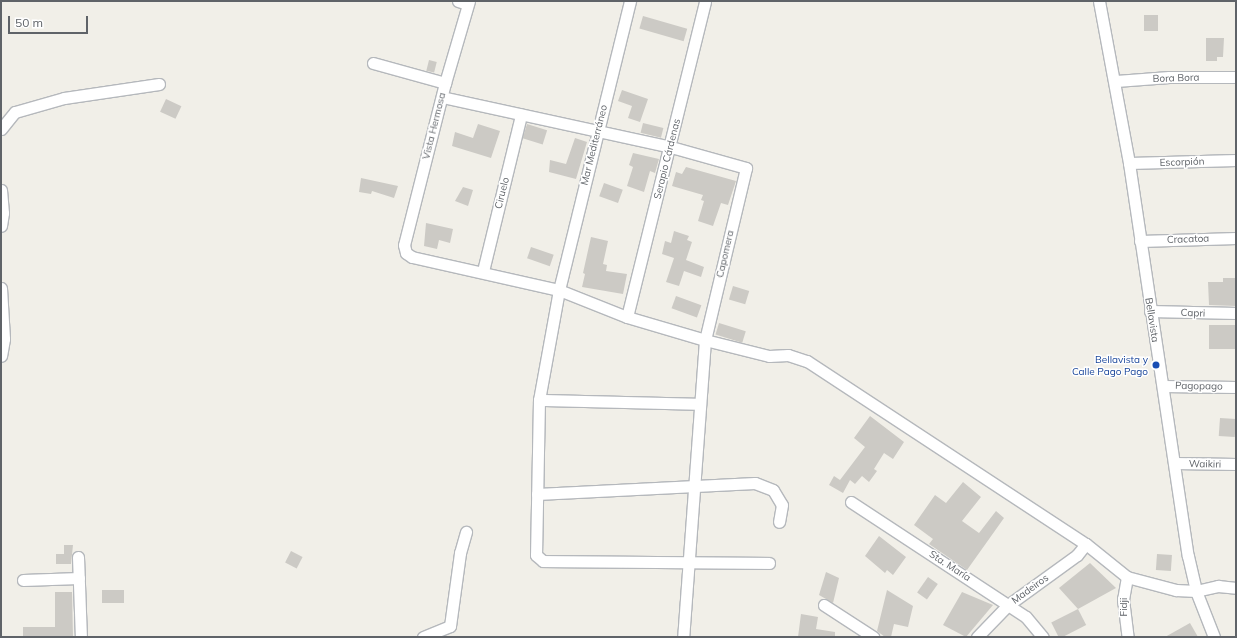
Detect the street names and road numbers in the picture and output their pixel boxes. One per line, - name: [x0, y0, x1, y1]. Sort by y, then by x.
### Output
- street label: Bora Bora: [1152, 71, 1200, 85]
- street label: Vista Hermosa: [420, 91, 448, 161]
- street label: Mar Mediterráneo: [578, 104, 610, 186]
- street label: Serapio Cárdenas: [651, 117, 683, 201]
- street label: Escorpión: [1159, 155, 1205, 169]
- street label: Ciruelo: [492, 176, 512, 210]
- street label: Capomera: [714, 229, 736, 279]
- street label: Cracatoa: [1167, 232, 1209, 246]
- street label: Bellavista: [1143, 297, 1161, 343]
- street label: Capri: [1180, 307, 1206, 319]
- street label: Pagopago: [1175, 380, 1223, 392]
- street label: Waikiri: [1189, 458, 1221, 470]
- street label: Sta. María: [927, 548, 973, 584]
- street label: Madeiros: [1009, 572, 1051, 606]
- street label: Fidji: [1118, 598, 1130, 616]

